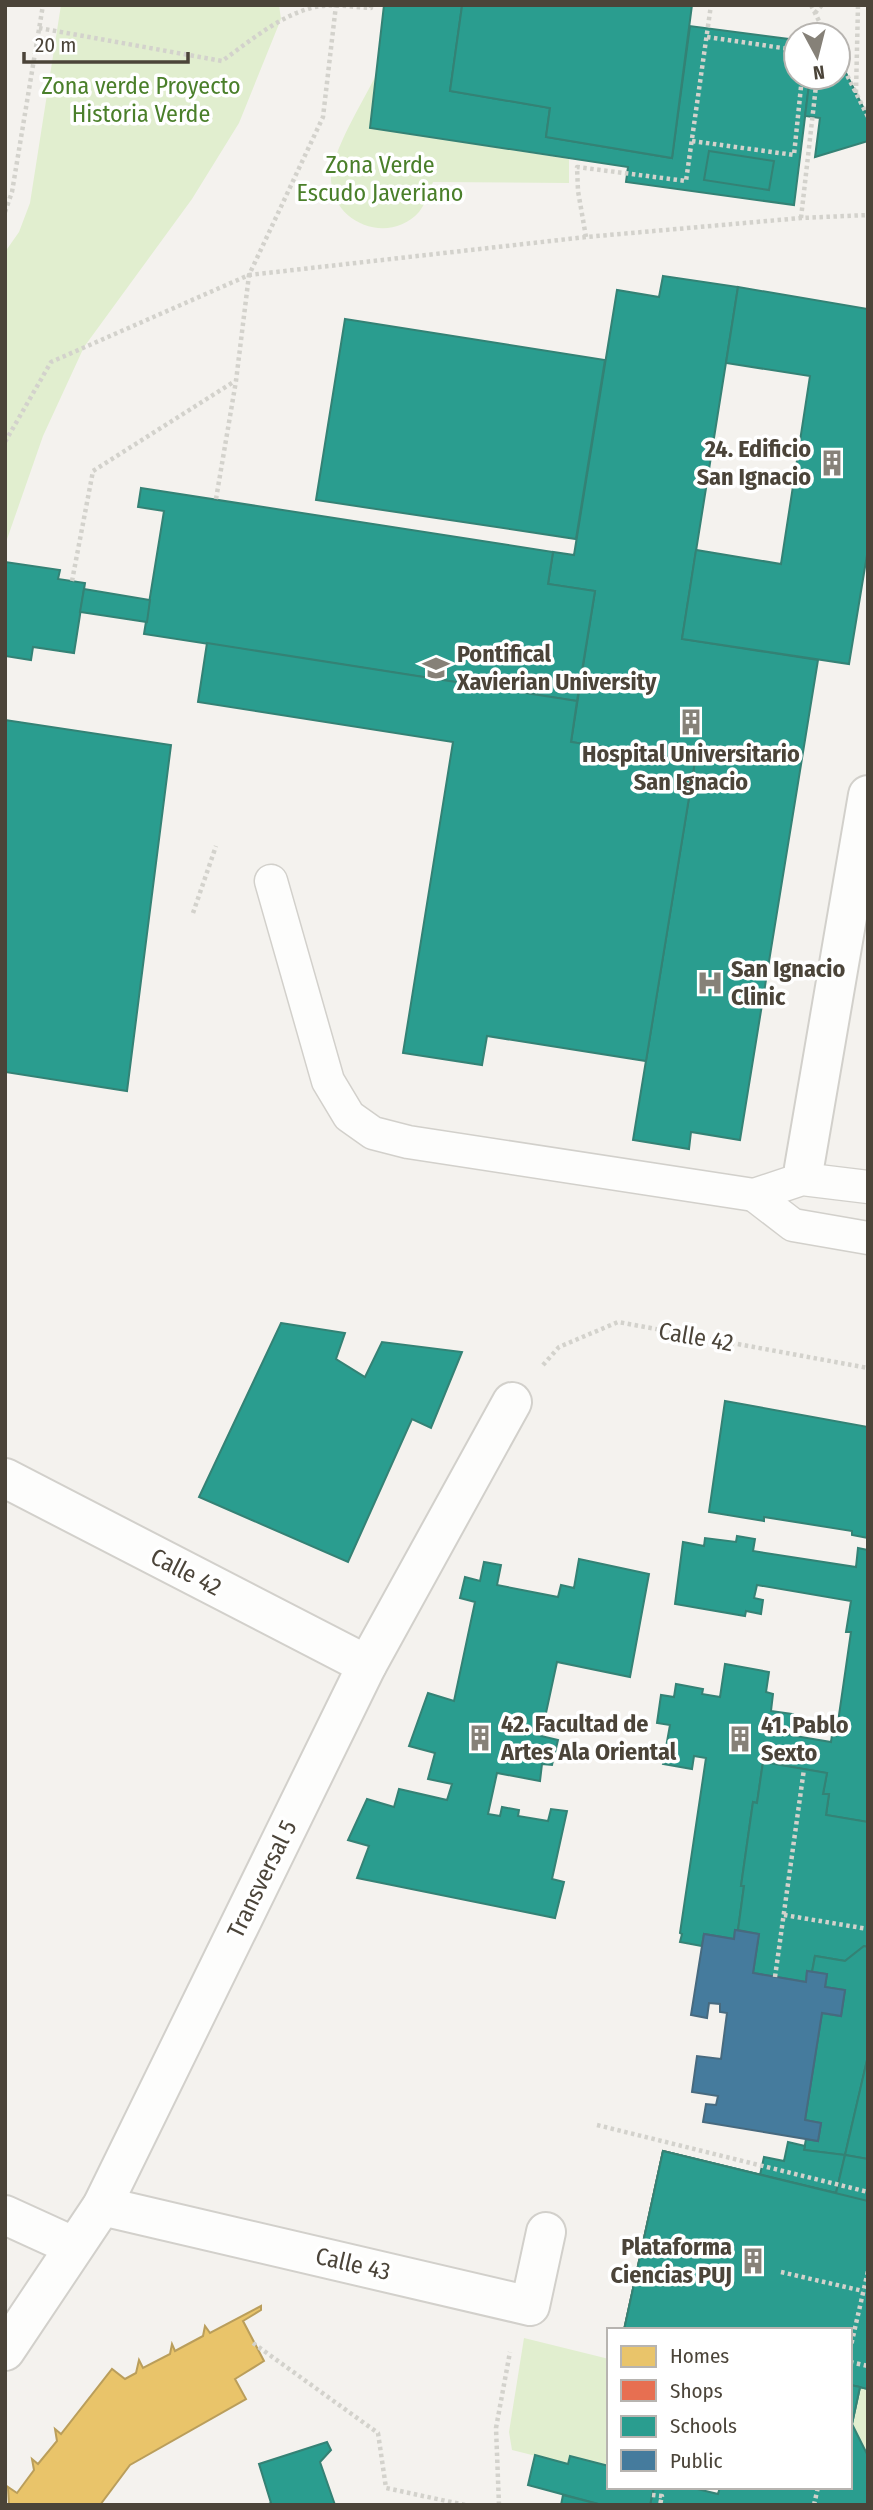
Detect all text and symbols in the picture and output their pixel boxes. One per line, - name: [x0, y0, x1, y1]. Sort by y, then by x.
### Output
- scale bar: [24, 21, 189, 65]
- north arrow: [782, 21, 852, 91]
- text: 20 m: [35, 32, 76, 58]
- text: N: [812, 60, 826, 84]
- park label: Zona verde Proyecto Historia Verde: [41, 72, 241, 128]
- park label: Zona Verde Escudo Javeriano: [297, 151, 464, 207]
- place label: 24. Edificio San Ignacio: [697, 435, 811, 491]
- building icon: 24. Edificio San Ignacio: [817, 448, 847, 478]
- place label: Pontifical Xavierian University: [456, 640, 657, 696]
- school or university icon: Pontifical Xavierian University: [421, 653, 451, 683]
- building icon: Hospital Universitario San Ignacio: [676, 707, 706, 737]
- place label: Hospital Universitario San Ignacio: [582, 740, 800, 796]
- place label: San Ignacio Clinic: [731, 955, 846, 1011]
- hospital icon: San Ignacio Clinic: [695, 968, 725, 998]
- street label: Calle 42: [656, 1317, 736, 1357]
- street label: Calle 42: [146, 1542, 226, 1602]
- place label: 42. Facultad de Artes Ala Oriental: [500, 1710, 677, 1766]
- place label: 41. Pablo Sexto: [761, 1711, 849, 1767]
- building icon: 42. Facultad de Artes Ala Oriental: [465, 1723, 495, 1753]
- building icon: 41. Pablo Sexto: [725, 1724, 755, 1754]
- street label: Transversal 5: [221, 1816, 303, 1942]
- place label: Plataforma Ciencias PUJ: [611, 2233, 732, 2289]
- street label: Calle 43: [313, 2242, 393, 2286]
- building icon: Plataforma Ciencias PUJ: [738, 2246, 768, 2276]
- legend: [607, 2328, 852, 2489]
- text: Homes: [670, 2343, 729, 2369]
- text: Shops: [670, 2378, 723, 2404]
- text: Schools: [670, 2413, 737, 2439]
- text: Public: [670, 2448, 722, 2474]

